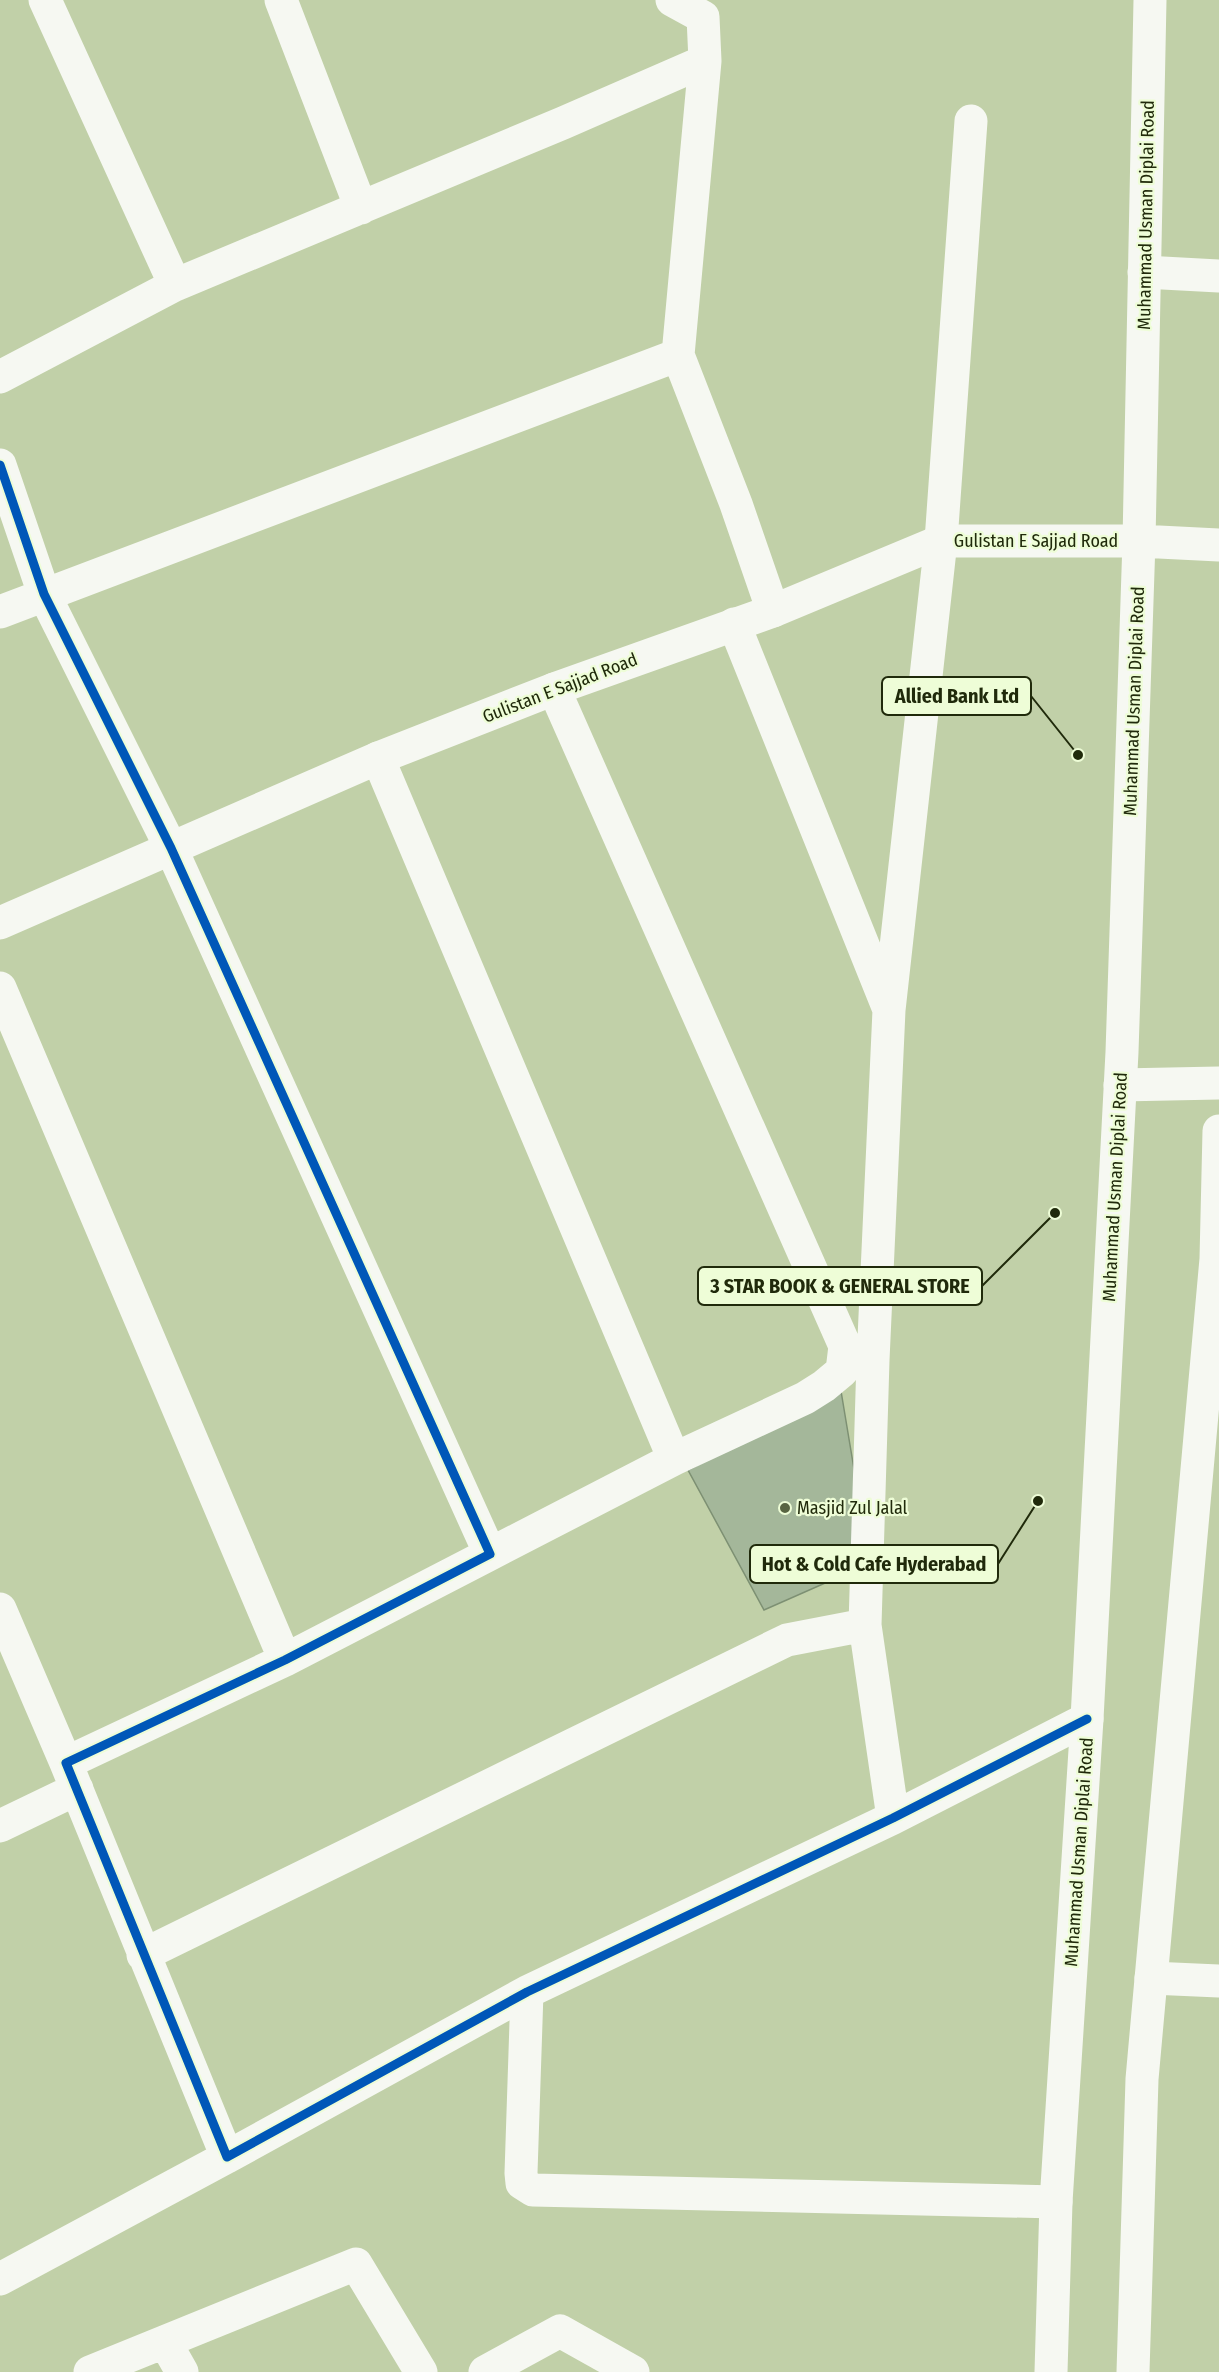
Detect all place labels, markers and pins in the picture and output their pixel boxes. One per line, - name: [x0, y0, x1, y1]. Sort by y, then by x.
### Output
- callout: Allied Bank Ltd: [882, 677, 1031, 715]
- callout: 3 STAR BOOK & GENERAL STORE: [698, 1267, 982, 1305]
- place label: Masjid Zul Jalal: [797, 1497, 908, 1519]
- marker: Masjid Zul Jalal: [778, 1501, 792, 1515]
- callout: Hot & Cold Cafe Hyderabad: [750, 1545, 998, 1583]

